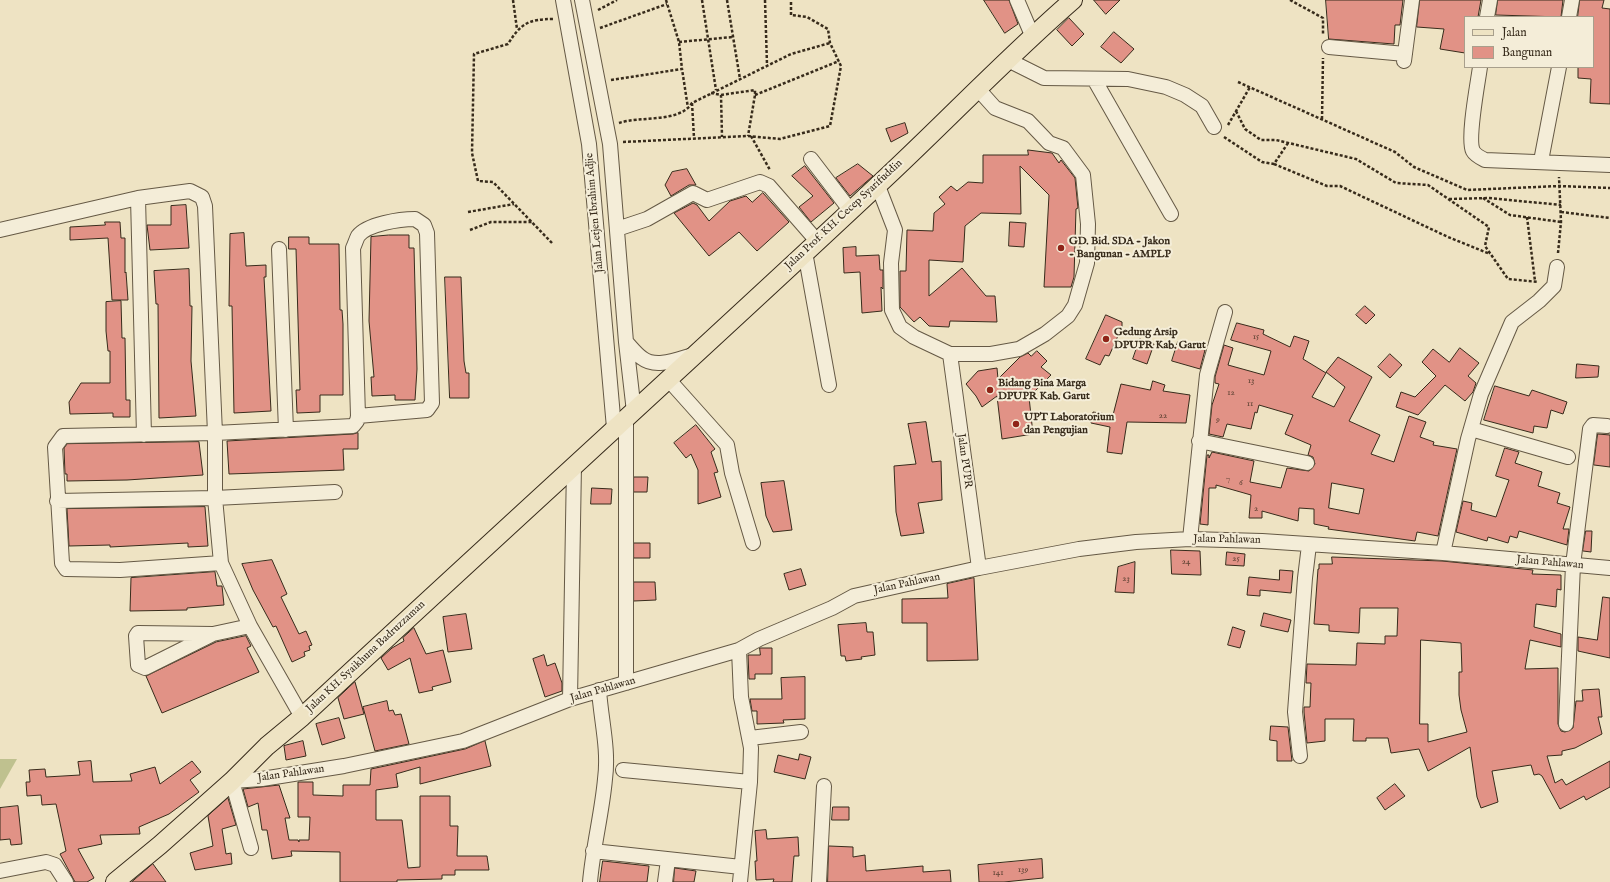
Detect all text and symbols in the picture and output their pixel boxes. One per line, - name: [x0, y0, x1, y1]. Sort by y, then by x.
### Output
- legend: [1464, 16, 1594, 68]
- text: Jalan: [1502, 25, 1527, 40]
- text: Bangunan: [1502, 45, 1552, 60]
- street label: Jalan Letjen Ibrahim Adjie: [583, 152, 607, 274]
- street label: Jalan Prof. KH. Cecep Syarifuddin: [782, 157, 906, 273]
- place label: GD. Bid. SDA - Jakon - Bangunan - AMPLP: [1069, 235, 1171, 261]
- marker: GD. Bid. SDA - Jakon - Bangunan - AMPLP: [1056, 243, 1066, 253]
- place label: Gedung Arsip DPUPR Kab. Garut: [1114, 326, 1206, 352]
- house number: 15: [1253, 332, 1259, 342]
- marker: Gedung Arsip DPUPR Kab. Garut: [1101, 334, 1111, 344]
- house number: 13: [1248, 376, 1254, 386]
- place label: Bidang Bina Marga DPUPR Kab. Garut: [998, 377, 1090, 403]
- marker: Bidang Bina Marga DPUPR Kab. Garut: [985, 385, 995, 395]
- house number: 12: [1227, 388, 1235, 398]
- house number: 11: [1247, 399, 1253, 409]
- place label: UPT Laboratorium dan Pengujian: [1024, 411, 1114, 437]
- house number: 22: [1159, 411, 1167, 421]
- house number: 9: [1216, 415, 1220, 425]
- marker: UPT Laboratorium dan Pengujian: [1011, 419, 1021, 429]
- street label: Jalan PUPR: [954, 433, 974, 489]
- house number: 7: [1226, 474, 1230, 484]
- house number: 6: [1239, 478, 1243, 488]
- house number: 2: [1254, 504, 1258, 514]
- street label: Jalan Pahlawan: [1193, 533, 1261, 547]
- street label: Jalan Pahlawan: [1516, 553, 1584, 573]
- house number: 25: [1232, 554, 1240, 564]
- house number: 24: [1182, 557, 1190, 567]
- street label: Jalan Pahlawan: [873, 571, 941, 597]
- house number: 23: [1122, 574, 1130, 584]
- street label: Jalan KH. Syaikhuna Badruzzaman: [304, 598, 428, 716]
- street label: Jalan Pahlawan: [569, 674, 637, 706]
- street label: Jalan Pahlawan: [257, 763, 325, 785]
- house number: 139: [1018, 865, 1028, 875]
- house number: 141: [992, 868, 1004, 878]

